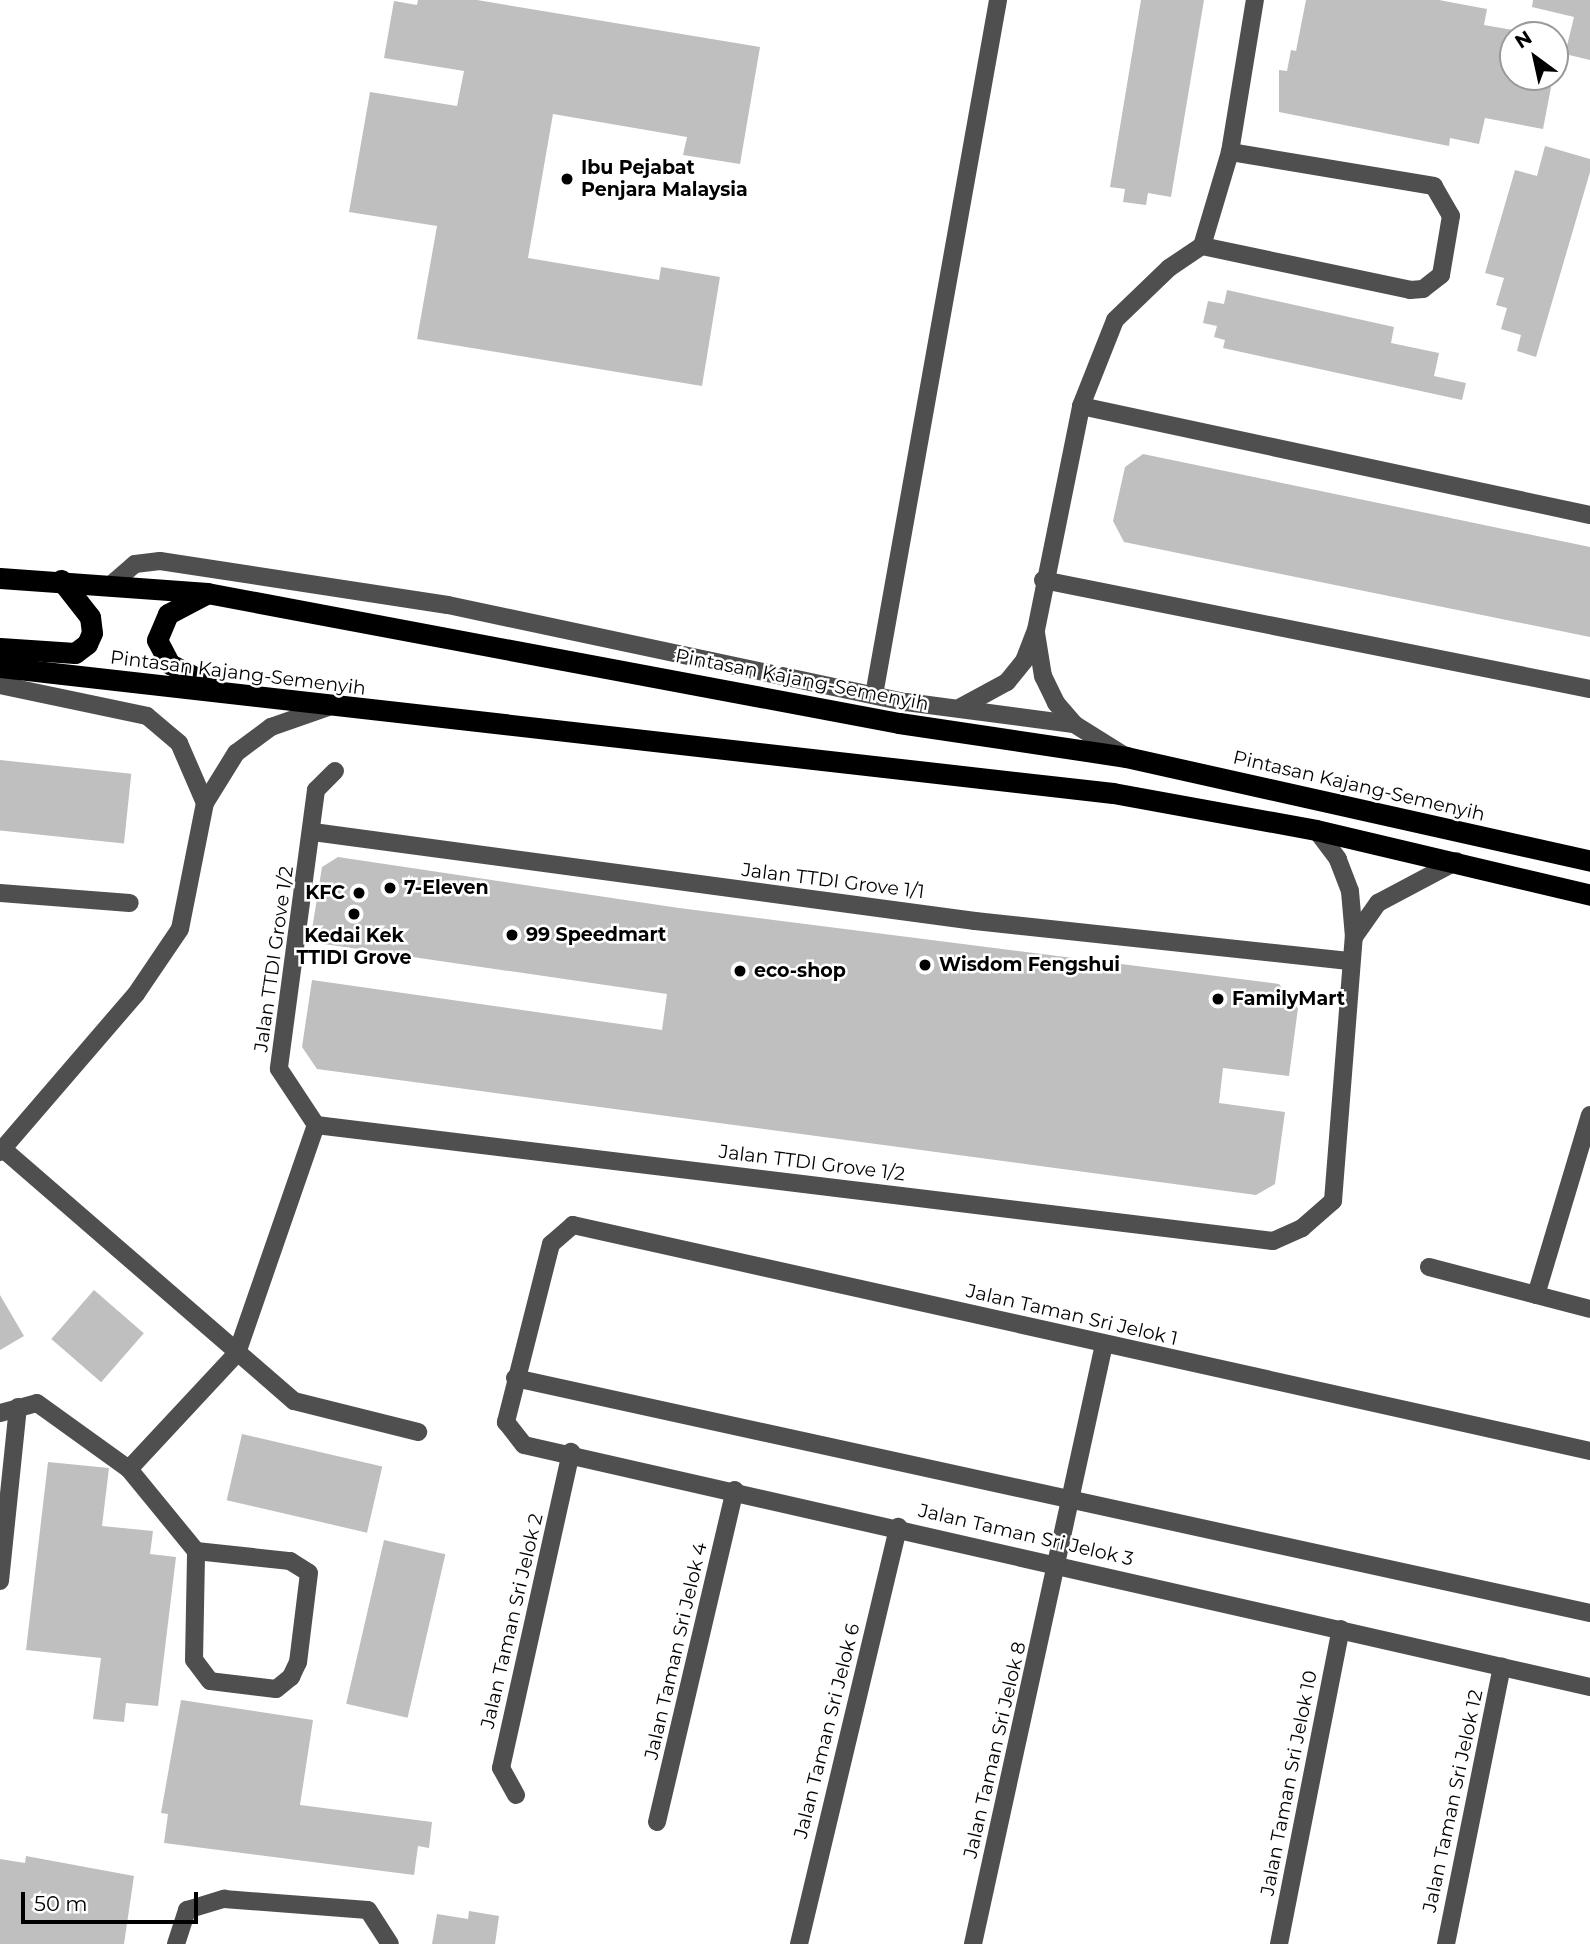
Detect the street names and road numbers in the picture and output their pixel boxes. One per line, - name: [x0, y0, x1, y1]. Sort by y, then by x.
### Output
- street label: Pintasan Kajang-Semenyih: [673, 644, 931, 716]
- street label: Pintasan Kajang-Semenyih: [109, 646, 367, 700]
- street label: Pintasan Kajang-Semenyih: [1231, 746, 1487, 826]
- street label: Jalan TTDI Grove 1/1: [740, 858, 926, 904]
- street label: Jalan TTDI Grove 1/2: [250, 865, 298, 1053]
- street label: Jalan TTDI Grove 1/2: [718, 1140, 906, 1186]
- street label: Jalan Taman Sri Jelok 1: [964, 1280, 1180, 1350]
- street label: Jalan Taman Sri Jelok 3: [916, 1499, 1136, 1571]
- street label: Jalan Taman Sri Jelok 2: [476, 1511, 548, 1731]
- street label: Jalan Taman Sri Jelok 4: [640, 1540, 712, 1762]
- street label: Jalan Taman Sri Jelok 6: [789, 1621, 865, 1841]
- street label: Jalan Taman Sri Jelok 8: [959, 1640, 1031, 1860]
- street label: Jalan Taman Sri Jelok 10: [1256, 1669, 1322, 1897]
- street label: Jalan Taman Sri Jelok 12: [1418, 1688, 1488, 1914]

